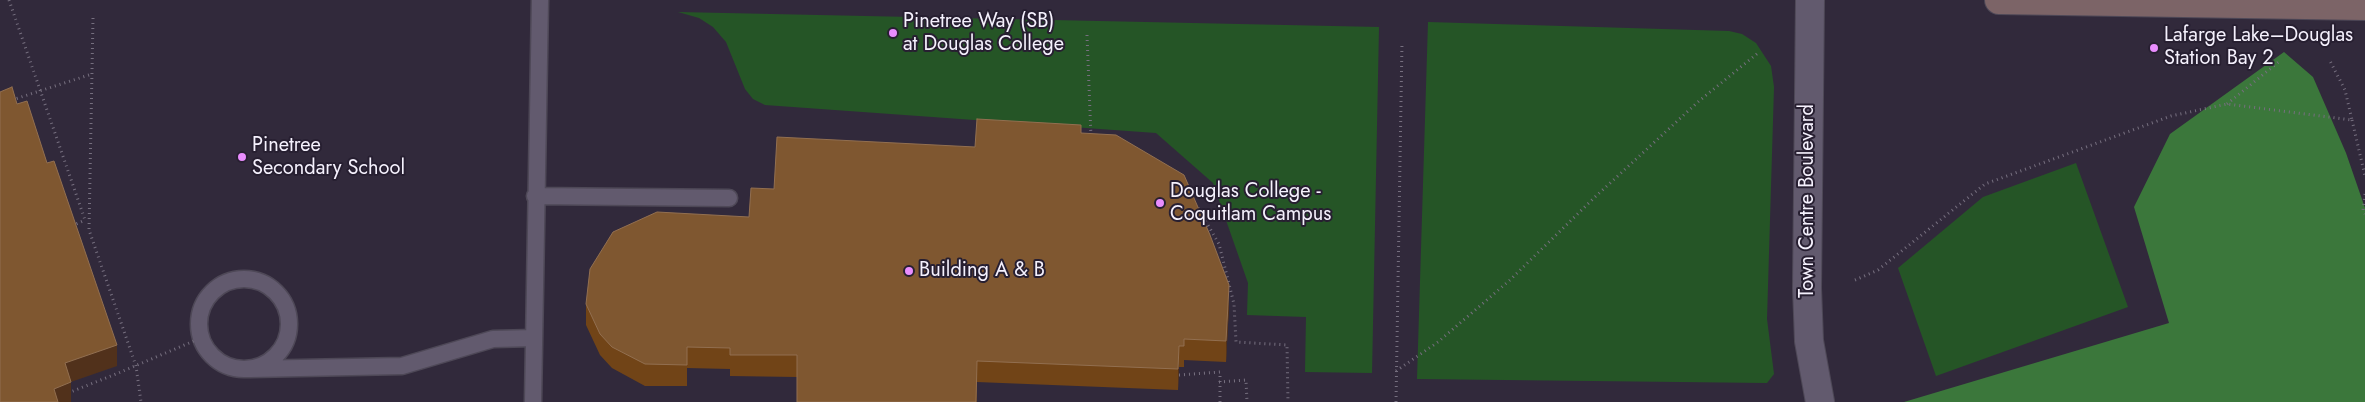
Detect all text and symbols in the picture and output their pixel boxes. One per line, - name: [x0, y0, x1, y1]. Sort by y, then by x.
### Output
- place label: Pinetree Way (SB) at Douglas College: [903, 10, 1064, 57]
- place label: Lafarge Lake–Douglas Station Bay 2: [2164, 24, 2353, 71]
- marker: Pinetree Way (SB) at Douglas College: [887, 27, 899, 39]
- marker: Lafarge Lake–Douglas Station Bay 2: [2148, 42, 2160, 54]
- street label: Town Centre Boulevard: [1796, 104, 1820, 298]
- place label: Pinetree Secondary School: [252, 134, 405, 181]
- marker: Pinetree Secondary School: [236, 151, 248, 163]
- place label: Douglas College - Coquitlam Campus: [1170, 180, 1331, 227]
- marker: Douglas College - Coquitlam Campus: [1154, 197, 1166, 209]
- place label: Building A & B: [919, 259, 1045, 283]
- marker: Building A & B: [903, 265, 915, 277]

